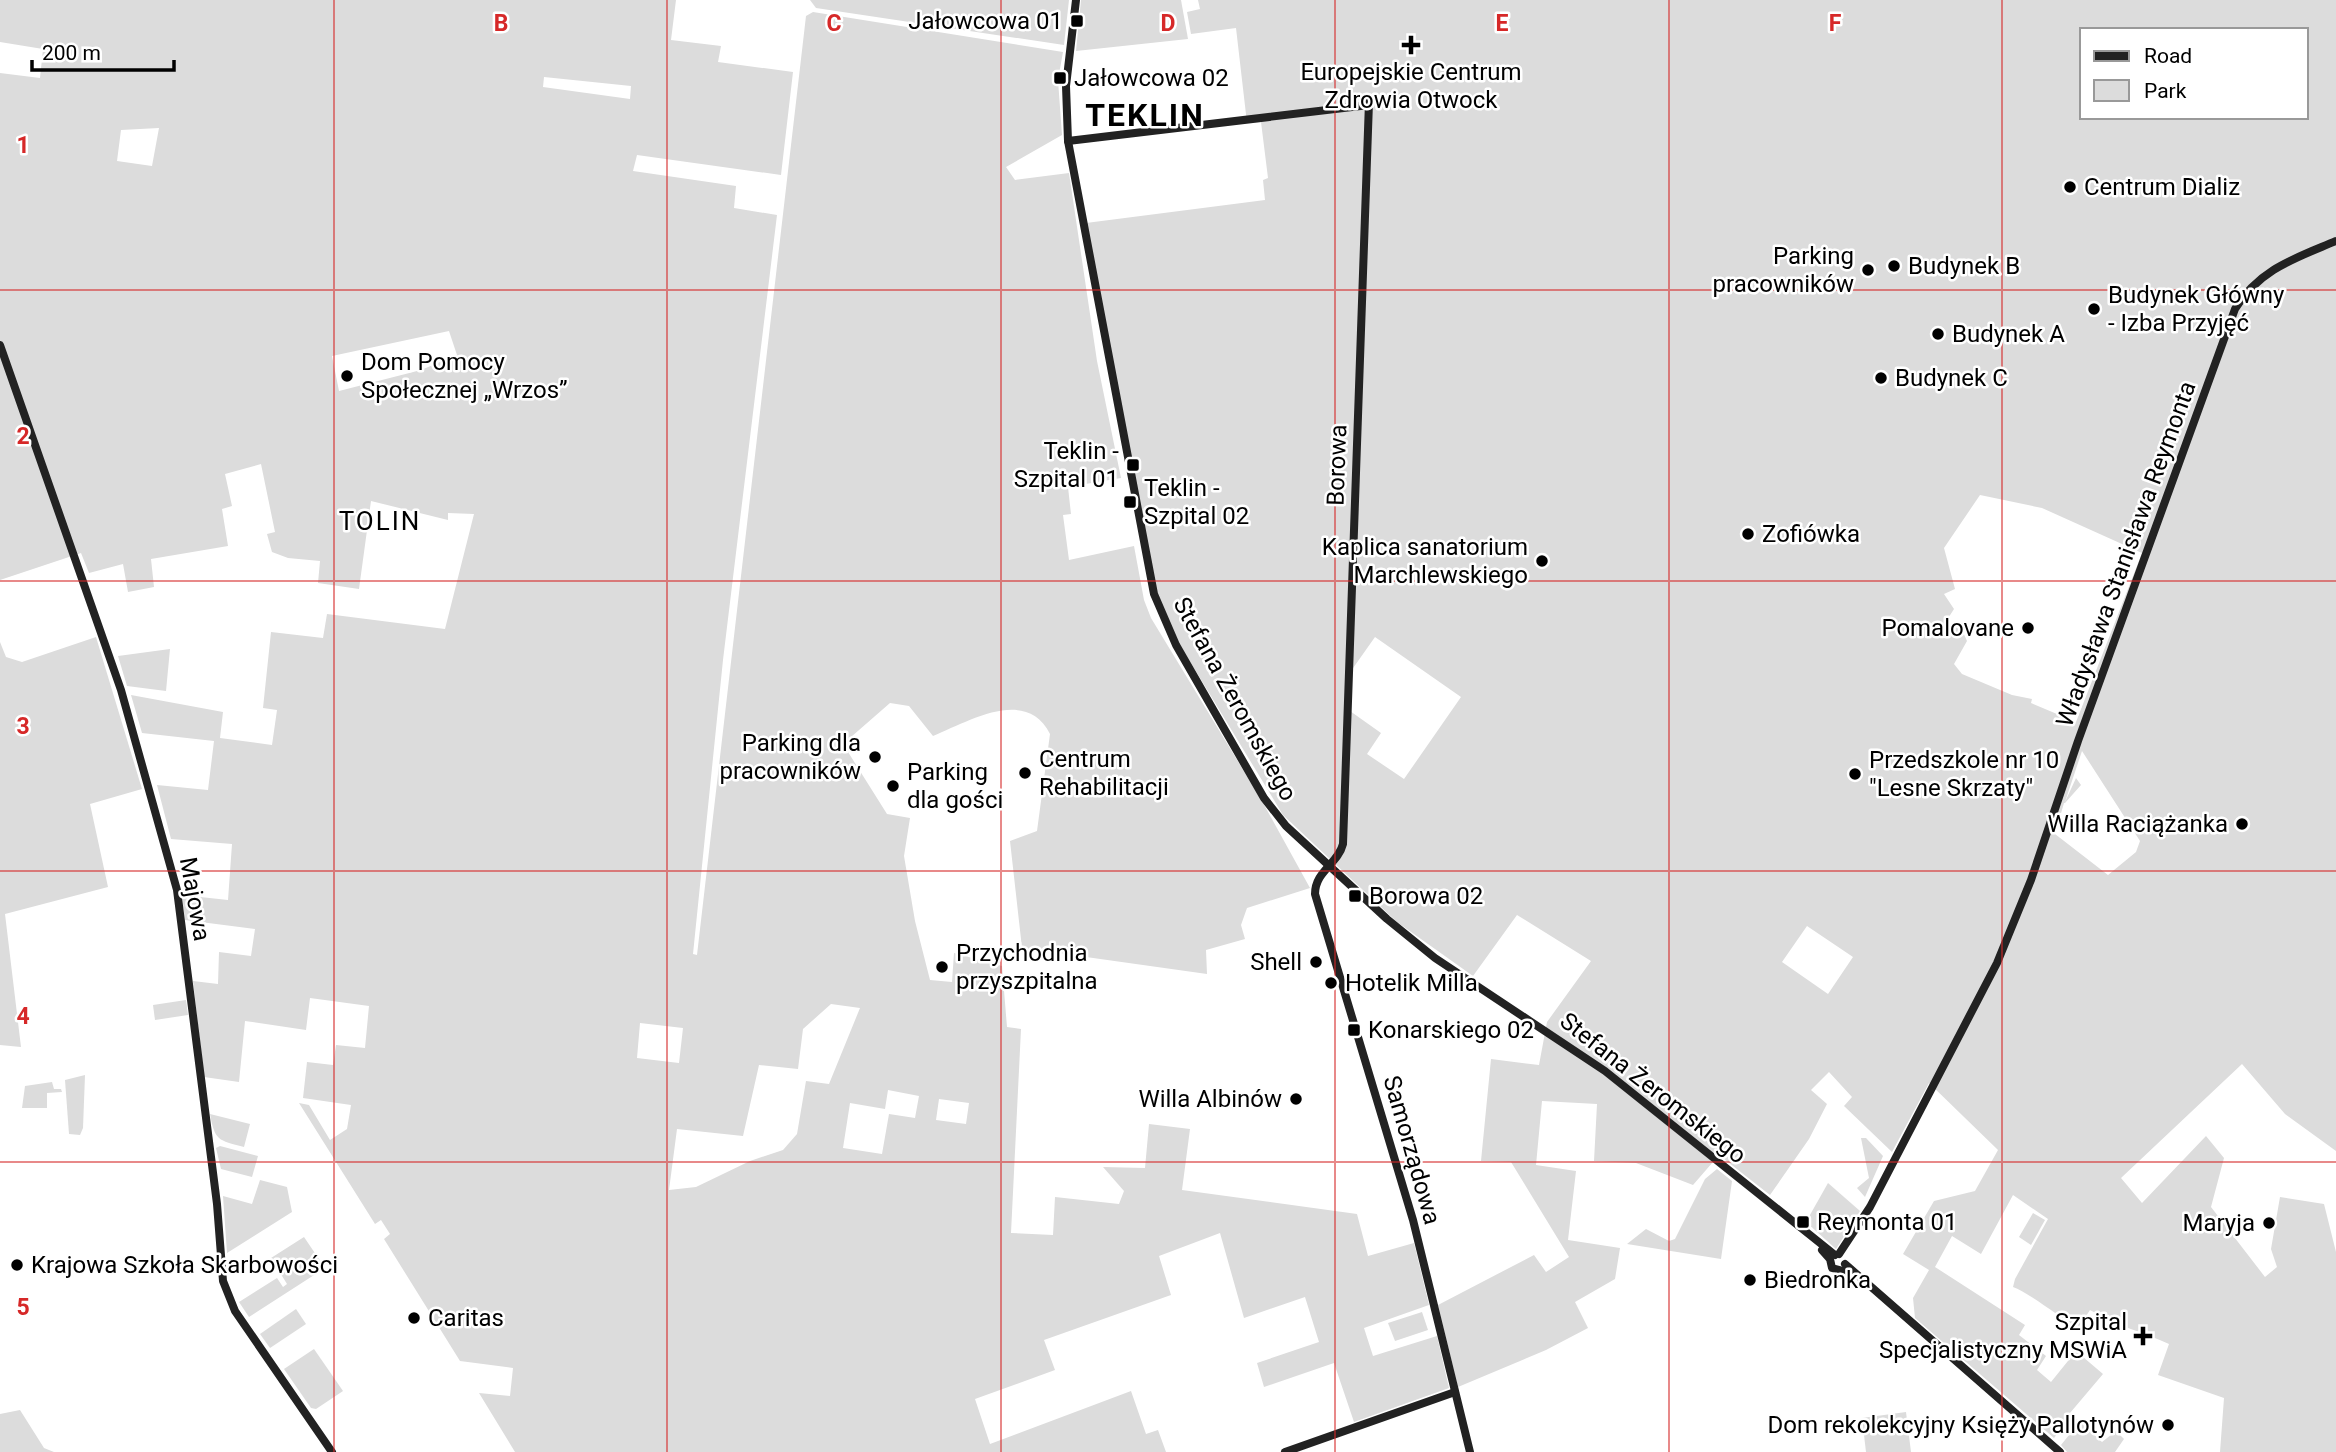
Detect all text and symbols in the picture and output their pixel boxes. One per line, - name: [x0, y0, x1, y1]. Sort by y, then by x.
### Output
- place label: Jałowcowa 01: [908, 7, 1063, 35]
- text: B: [494, 10, 508, 37]
- text: C: [826, 10, 842, 37]
- text: D: [1161, 10, 1175, 37]
- text: E: [1496, 10, 1509, 37]
- text: F: [1829, 10, 1842, 37]
- marker: Jałowcowa 01: [1069, 13, 1085, 29]
- scale bar: [32, 28, 173, 72]
- legend: [2080, 28, 2308, 119]
- marker: Europejskie Centrum Zdrowia Otwock: [1401, 35, 1421, 55]
- text: 200 m: [42, 41, 101, 65]
- text: Road: [2144, 44, 2192, 68]
- place label: Europejskie Centrum Zdrowia Otwock: [1300, 58, 1522, 114]
- place label: Jałowcowa 02: [1074, 64, 1229, 92]
- marker: Jałowcowa 02: [1052, 70, 1068, 86]
- text: Park: [2144, 79, 2187, 103]
- district label: TEKLIN: [1085, 96, 1205, 134]
- text: 1: [16, 132, 30, 159]
- place label: Centrum Dializ: [2084, 173, 2240, 201]
- marker: Centrum Dializ: [2062, 179, 2078, 195]
- place label: Parking pracowników: [1713, 242, 1854, 298]
- place label: Budynek B: [1908, 252, 2020, 280]
- marker: Budynek B: [1886, 258, 1902, 274]
- marker: Parking pracowników: [1860, 262, 1876, 278]
- place label: Budynek Główny - Izba Przyjęć: [2108, 281, 2285, 337]
- marker: Budynek Główny - Izba Przyjęć: [2086, 301, 2102, 317]
- place label: Budynek A: [1952, 320, 2065, 348]
- marker: Budynek A: [1930, 326, 1946, 342]
- place label: Dom Pomocy Społecznej „Wrzos”: [361, 348, 568, 404]
- place label: Budynek C: [1895, 364, 2008, 392]
- marker: Dom Pomocy Społecznej „Wrzos”: [339, 368, 355, 384]
- marker: Budynek C: [1873, 370, 1889, 386]
- street label: Władysława Stanisława Reymonta: [2050, 377, 2202, 731]
- text: 2: [16, 423, 30, 450]
- street label: Borowa: [1322, 424, 1352, 506]
- place label: Teklin - Szpital 01: [1014, 437, 1119, 493]
- marker: Teklin - Szpital 01: [1125, 457, 1141, 473]
- place label: Teklin - Szpital 02: [1144, 474, 1249, 530]
- marker: Teklin - Szpital 02: [1122, 494, 1138, 510]
- district label: TOLIN: [339, 506, 421, 536]
- place label: Zofiówka: [1762, 520, 1860, 548]
- marker: Zofiówka: [1740, 526, 1756, 542]
- place label: Kaplica sanatorium Marchlewskiego: [1322, 533, 1528, 589]
- marker: Kaplica sanatorium Marchlewskiego: [1534, 553, 1550, 569]
- street label: Stefana Żeromskiego: [1167, 592, 1303, 806]
- place label: Pomalovane: [1881, 614, 2014, 642]
- marker: Pomalovane: [2020, 620, 2036, 636]
- text: 3: [16, 713, 30, 740]
- place label: Parking dla pracowników: [720, 729, 861, 785]
- place label: Centrum Rehabilitacji: [1039, 745, 1169, 801]
- place label: Przedszkole nr 10 "Lesne Skrzaty": [1869, 746, 2059, 802]
- marker: Parking dla pracowników: [867, 749, 883, 765]
- place label: Parking dla gości: [907, 758, 1003, 814]
- marker: Centrum Rehabilitacji: [1017, 765, 1033, 781]
- marker: Przedszkole nr 10 "Lesne Skrzaty": [1847, 766, 1863, 782]
- marker: Parking dla gości: [885, 778, 901, 794]
- place label: Willa Raciążanka: [2047, 810, 2228, 838]
- marker: Willa Raciążanka: [2234, 816, 2250, 832]
- street label: Majowa: [174, 855, 216, 943]
- place label: Borowa 02: [1369, 882, 1483, 910]
- marker: Borowa 02: [1347, 888, 1363, 904]
- place label: Przychodnia przyszpitalna: [956, 939, 1098, 995]
- place label: Shell: [1250, 948, 1302, 976]
- marker: Shell: [1308, 954, 1324, 970]
- marker: Przychodnia przyszpitalna: [934, 959, 950, 975]
- place label: Hotelik Milla: [1345, 969, 1478, 997]
- marker: Hotelik Milla: [1323, 975, 1339, 991]
- text: 4: [16, 1003, 30, 1030]
- street label: Stefana Żeromskiego: [1554, 1007, 1752, 1169]
- place label: Konarskiego 02: [1368, 1016, 1534, 1044]
- marker: Konarskiego 02: [1346, 1022, 1362, 1038]
- street label: Samorządowa: [1377, 1072, 1447, 1228]
- place label: Willa Albinów: [1138, 1085, 1282, 1113]
- marker: Willa Albinów: [1288, 1091, 1304, 1107]
- place label: Reymonta 01: [1817, 1208, 1958, 1236]
- place label: Maryja: [2182, 1209, 2255, 1237]
- marker: Reymonta 01: [1795, 1214, 1811, 1230]
- marker: Maryja: [2261, 1215, 2277, 1231]
- place label: Krajowa Szkoła Skarbowości: [31, 1251, 338, 1279]
- marker: Krajowa Szkoła Skarbowości: [9, 1257, 25, 1273]
- place label: Biedronka: [1764, 1266, 1871, 1294]
- marker: Biedronka: [1742, 1272, 1758, 1288]
- text: 5: [16, 1294, 30, 1321]
- place label: Caritas: [428, 1304, 504, 1332]
- place label: Szpital Specjalistyczny MSWiA: [1879, 1308, 2127, 1364]
- marker: Caritas: [406, 1310, 422, 1326]
- marker: Szpital Specjalistyczny MSWiA: [2133, 1326, 2153, 1346]
- place label: Dom rekolekcyjny Księży Pallotynów: [1768, 1411, 2154, 1439]
- marker: Dom rekolekcyjny Księży Pallotynów: [2160, 1417, 2176, 1433]

